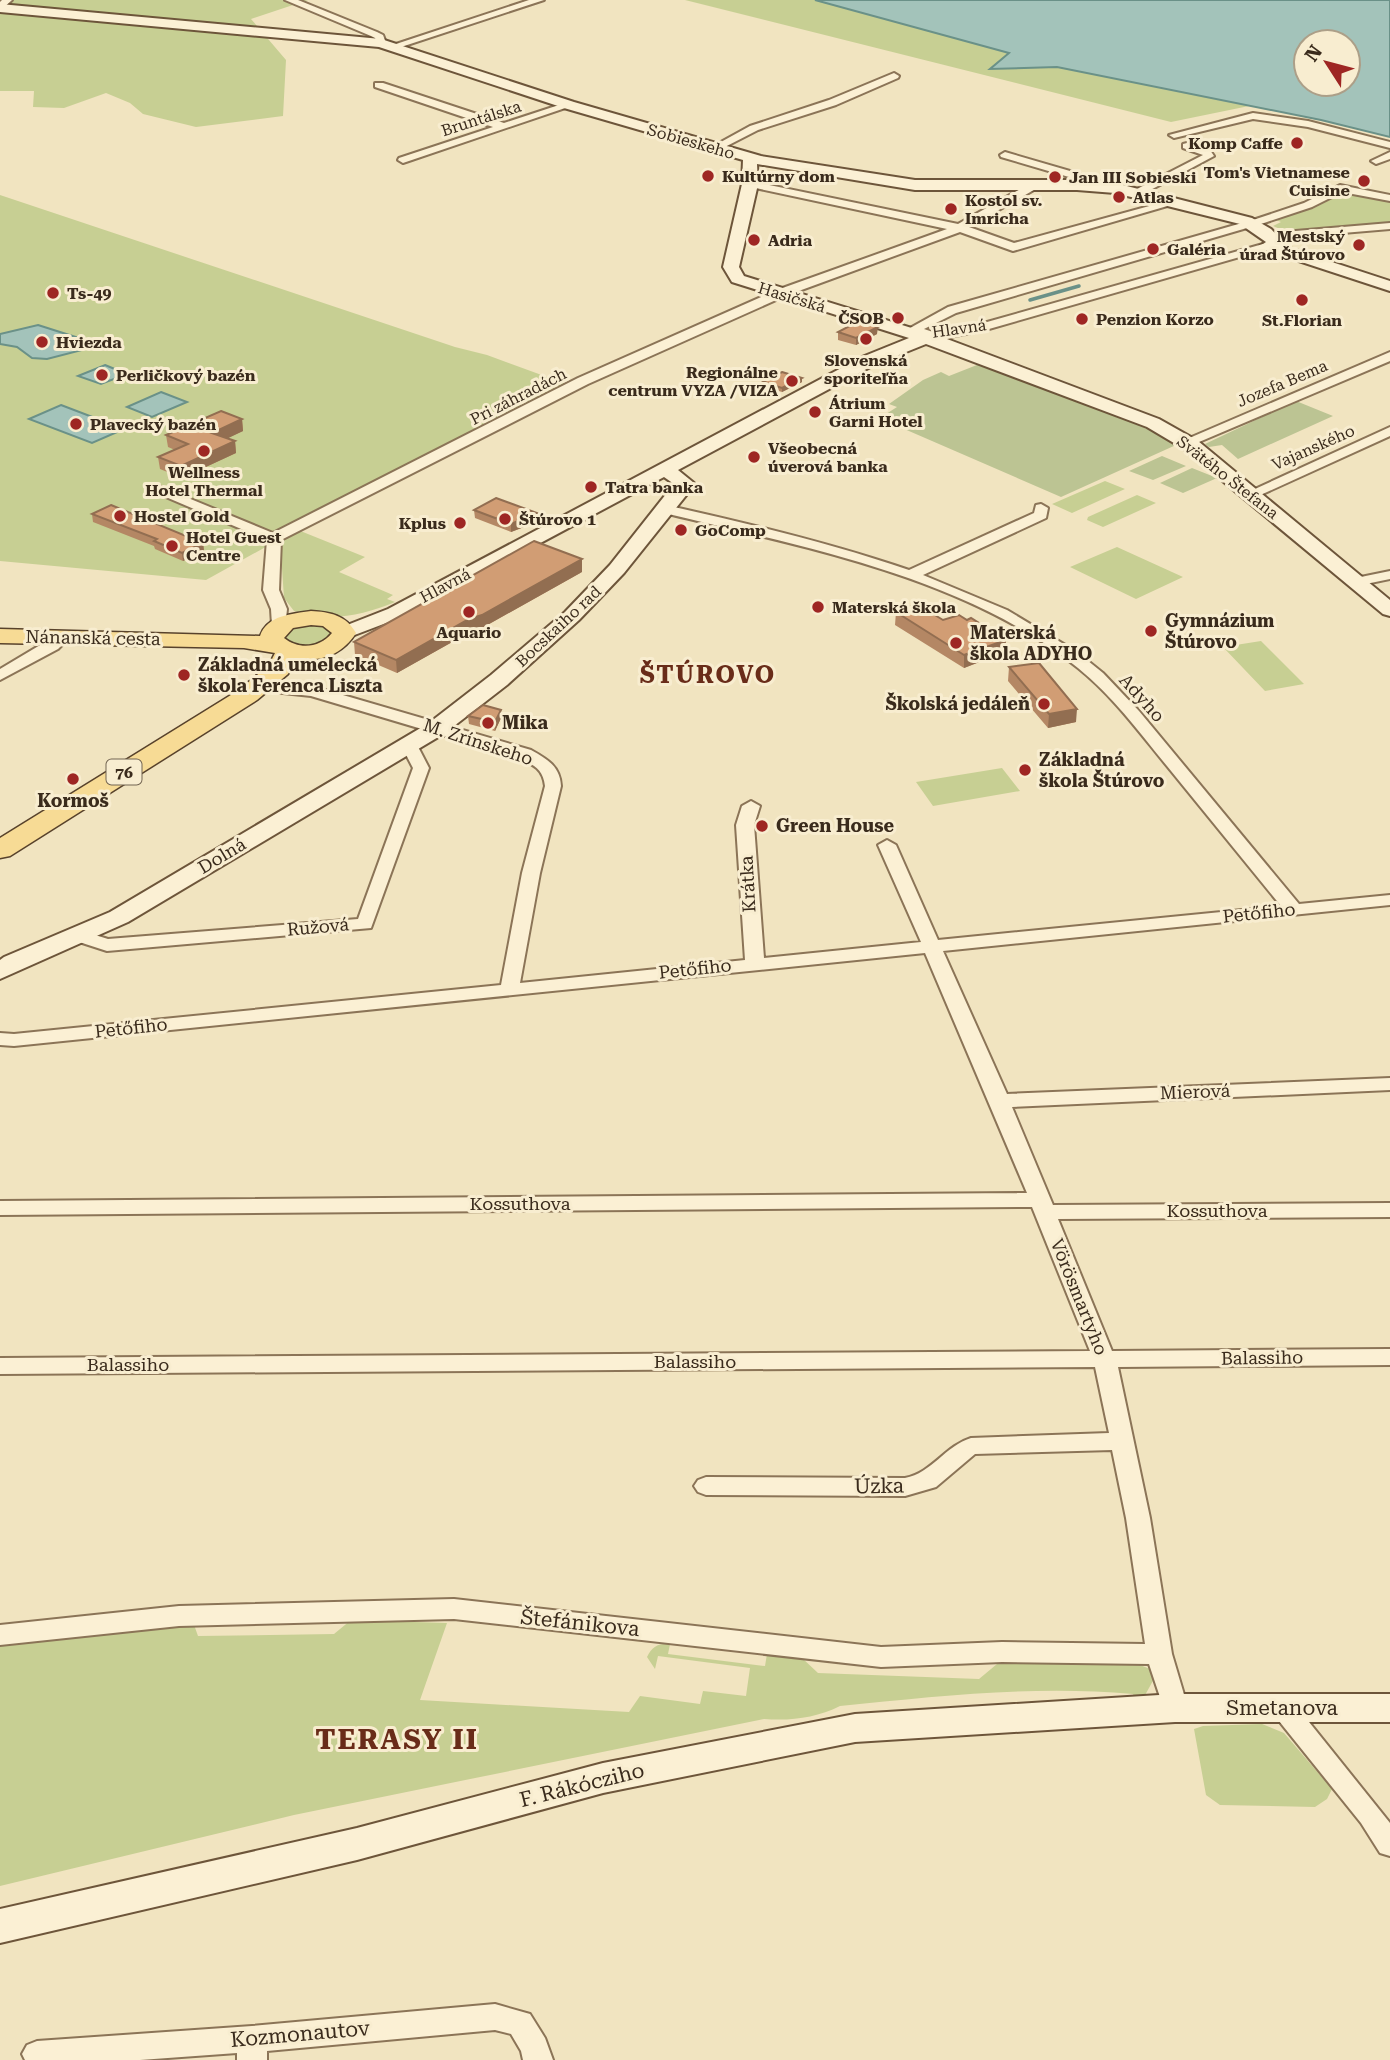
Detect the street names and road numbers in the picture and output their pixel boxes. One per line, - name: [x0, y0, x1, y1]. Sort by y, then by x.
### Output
- street label: Bruntálska: [439, 97, 524, 140]
- street label: Sobieskeho: [645, 120, 737, 163]
- street label: Hasičská: [756, 278, 828, 317]
- street label: Hlavná: [931, 315, 988, 342]
- street label: Jozefa Bema: [1234, 356, 1331, 411]
- street label: Pri záhradách: [467, 364, 570, 429]
- street label: Vajanského: [1269, 421, 1358, 474]
- street label: Svätého Štefana: [1173, 432, 1283, 523]
- street label: Hlavná: [417, 564, 474, 607]
- street label: Bocskaiho rad: [512, 582, 605, 671]
- street label: Nánanská cesta: [25, 626, 161, 649]
- street label: Adyho: [1115, 669, 1169, 726]
- street label: M. Zrínskeho: [421, 714, 536, 769]
- road number: 76: [106, 760, 142, 785]
- street label: Dolná: [194, 833, 250, 878]
- street label: Krátka: [736, 855, 759, 913]
- street label: Petőfiho: [1221, 898, 1296, 927]
- street label: Ružová: [286, 913, 350, 940]
- street label: Petőfiho: [657, 954, 732, 983]
- street label: Petőfiho: [93, 1013, 168, 1042]
- street label: Mierová: [1159, 1080, 1231, 1103]
- street label: Kossuthova: [470, 1193, 571, 1214]
- street label: Kossuthova: [1167, 1200, 1268, 1221]
- street label: Vörösmartyho: [1047, 1236, 1112, 1358]
- street label: Balassiho: [1221, 1346, 1303, 1369]
- street label: Balassiho: [654, 1351, 736, 1372]
- street label: Balassiho: [87, 1354, 169, 1375]
- street label: Úzka: [854, 1473, 905, 1498]
- street label: Štefánikova: [519, 1604, 642, 1641]
- street label: Smetanova: [1226, 1696, 1339, 1720]
- street label: F. Rákócziho: [517, 1758, 647, 1812]
- street label: Kozmonautov: [229, 2016, 372, 2052]

